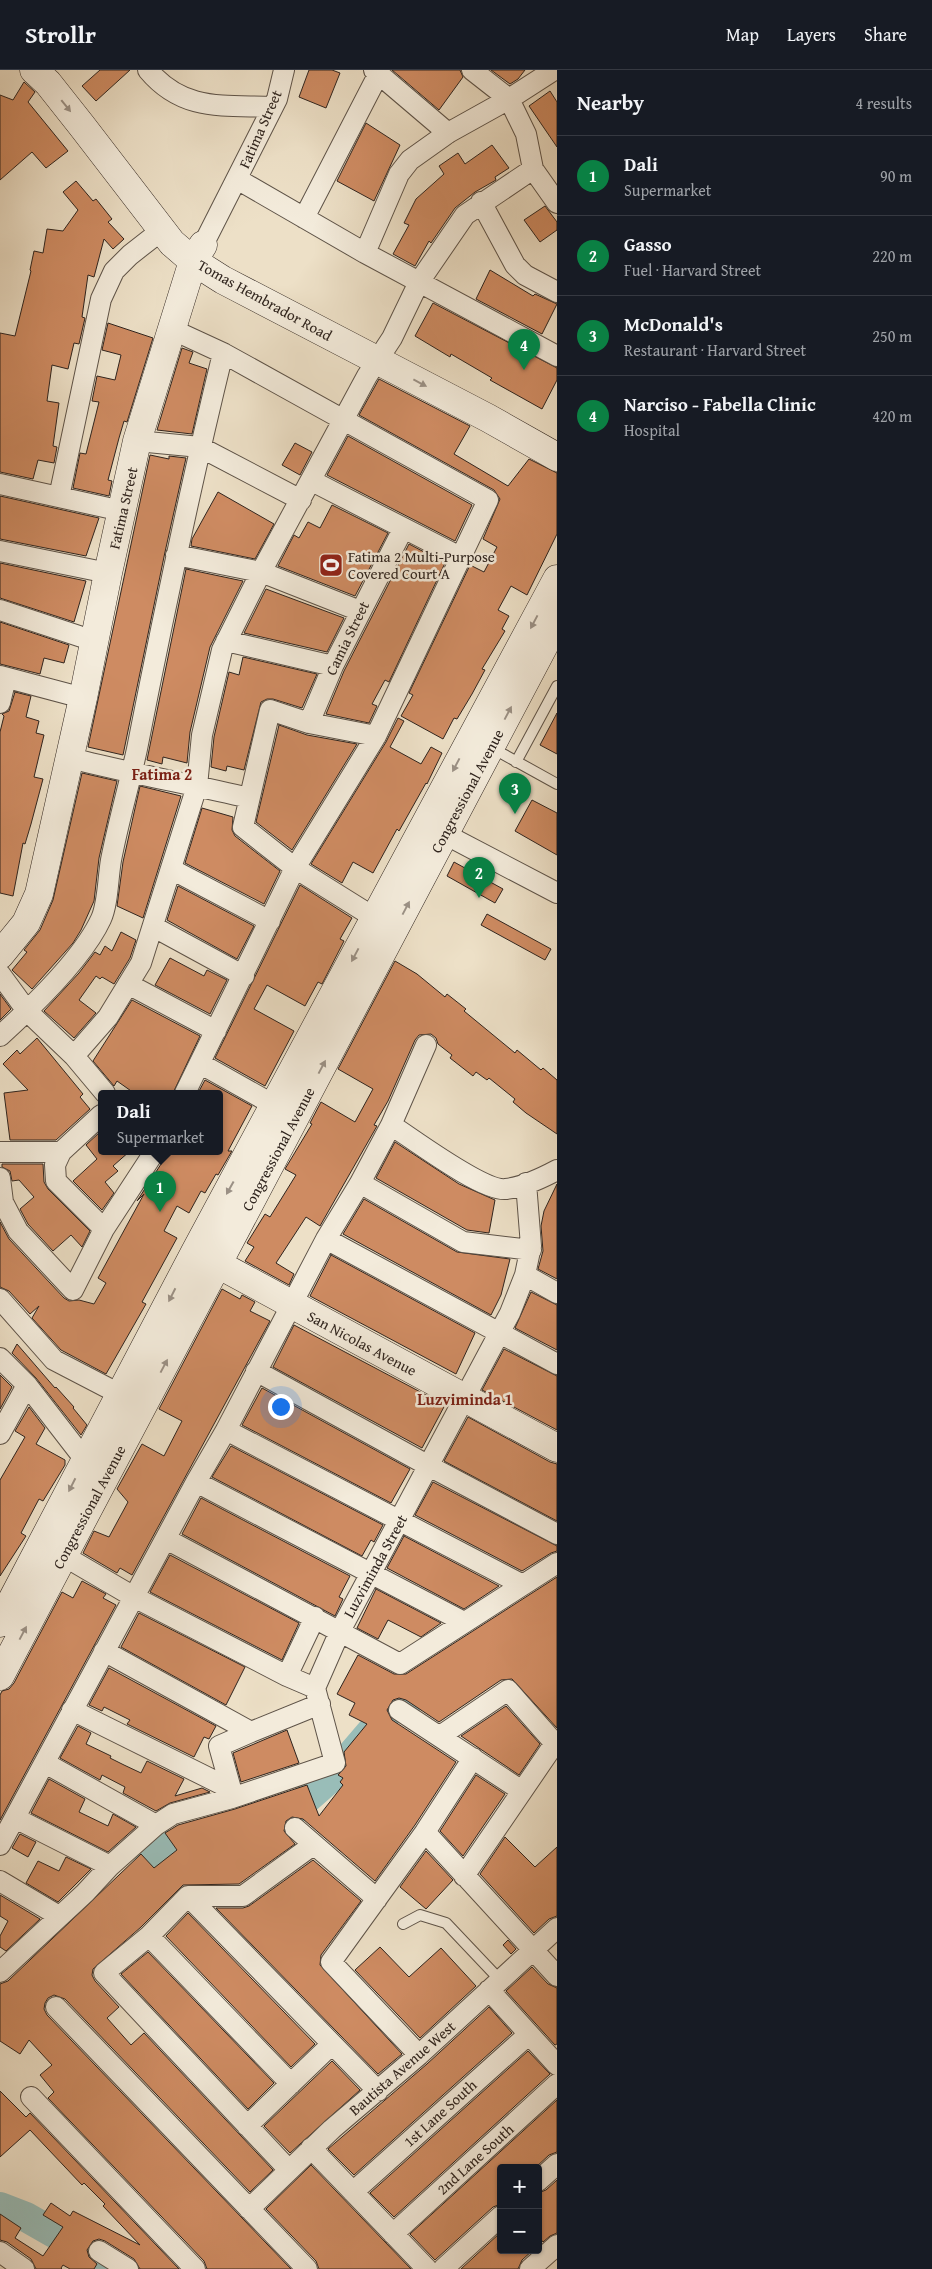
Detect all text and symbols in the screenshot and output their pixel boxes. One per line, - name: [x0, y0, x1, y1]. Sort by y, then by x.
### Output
- text: Strollr: [25, 17, 96, 52]
- text: Map: [726, 21, 759, 48]
- text: Layers: [787, 21, 836, 48]
- text: Share: [864, 21, 907, 48]
- street label: Fatima Street: [233, 86, 287, 172]
- text: Nearby: [577, 87, 644, 118]
- text: 4 results: [855, 91, 912, 115]
- one-way arrow: [61, 100, 72, 113]
- text: Dali: [624, 150, 658, 178]
- text: 1: [589, 164, 597, 188]
- text: 90 m: [880, 164, 912, 188]
- text: Supermarket: [624, 178, 711, 202]
- text: Gasso: [624, 230, 672, 258]
- text: 2: [589, 244, 597, 268]
- text: 220 m: [872, 244, 912, 268]
- street label: Tomas Hembrador Road: [194, 254, 336, 346]
- text: Fuel · Harvard Street: [624, 258, 761, 282]
- text: McDonald's: [624, 310, 723, 338]
- text: 3: [589, 324, 597, 348]
- text: 250 m: [872, 324, 912, 348]
- pin: 4: [508, 329, 540, 370]
- text: Restaurant · Harvard Street: [624, 338, 806, 362]
- one-way arrow: [413, 379, 427, 387]
- text: Narciso - Fabella Clinic: [624, 390, 816, 418]
- text: 4: [589, 404, 597, 428]
- text: 420 m: [872, 404, 912, 428]
- text: Hospital: [624, 418, 680, 442]
- street label: Fatima Street: [103, 464, 143, 551]
- place label: Fatima 2 Multi-Purpose Covered Court A: [348, 546, 495, 584]
- sports icon: Fatima 2 Multi-Purpose Covered Court A: [318, 552, 344, 578]
- street label: Camia Street: [320, 597, 374, 679]
- one-way arrow: [530, 615, 538, 629]
- one-way arrow: [504, 706, 512, 721]
- street label: Congressional Avenue: [425, 725, 509, 857]
- one-way arrow: [452, 758, 461, 772]
- district label: Fatima 2: [132, 762, 192, 786]
- pin: 3: [499, 773, 531, 814]
- pin: 2: [463, 857, 495, 898]
- one-way arrow: [402, 900, 410, 915]
- one-way arrow: [351, 947, 359, 962]
- one-way arrow: [318, 1059, 326, 1074]
- street label: Congressional Avenue: [236, 1083, 320, 1215]
- popup: [98, 1090, 223, 1155]
- text: Dali: [117, 1097, 151, 1125]
- text: Supermarket: [117, 1125, 204, 1149]
- pin: 1: [144, 1171, 176, 1212]
- one-way arrow: [226, 1181, 234, 1195]
- one-way arrow: [168, 1288, 176, 1302]
- street label: San Nicolas Avenue: [304, 1305, 420, 1381]
- one-way arrow: [160, 1358, 168, 1373]
- district label: Luzviminda 1: [417, 1387, 513, 1411]
- your location: [268, 1394, 294, 1420]
- street label: Congressional Avenue: [47, 1441, 131, 1573]
- one-way arrow: [68, 1478, 76, 1492]
- street label: Luzviminda Street: [338, 1510, 412, 1621]
- one-way arrow: [19, 1626, 27, 1641]
- street label: Bautista Avenue West: [344, 2015, 460, 2120]
- street label: 1st Lane South: [399, 2074, 482, 2152]
- street label: 2nd Lane South: [432, 2118, 518, 2199]
- map controls: [497, 2164, 542, 2254]
- button: +: [497, 2164, 542, 2209]
- button: −: [497, 2209, 542, 2254]

